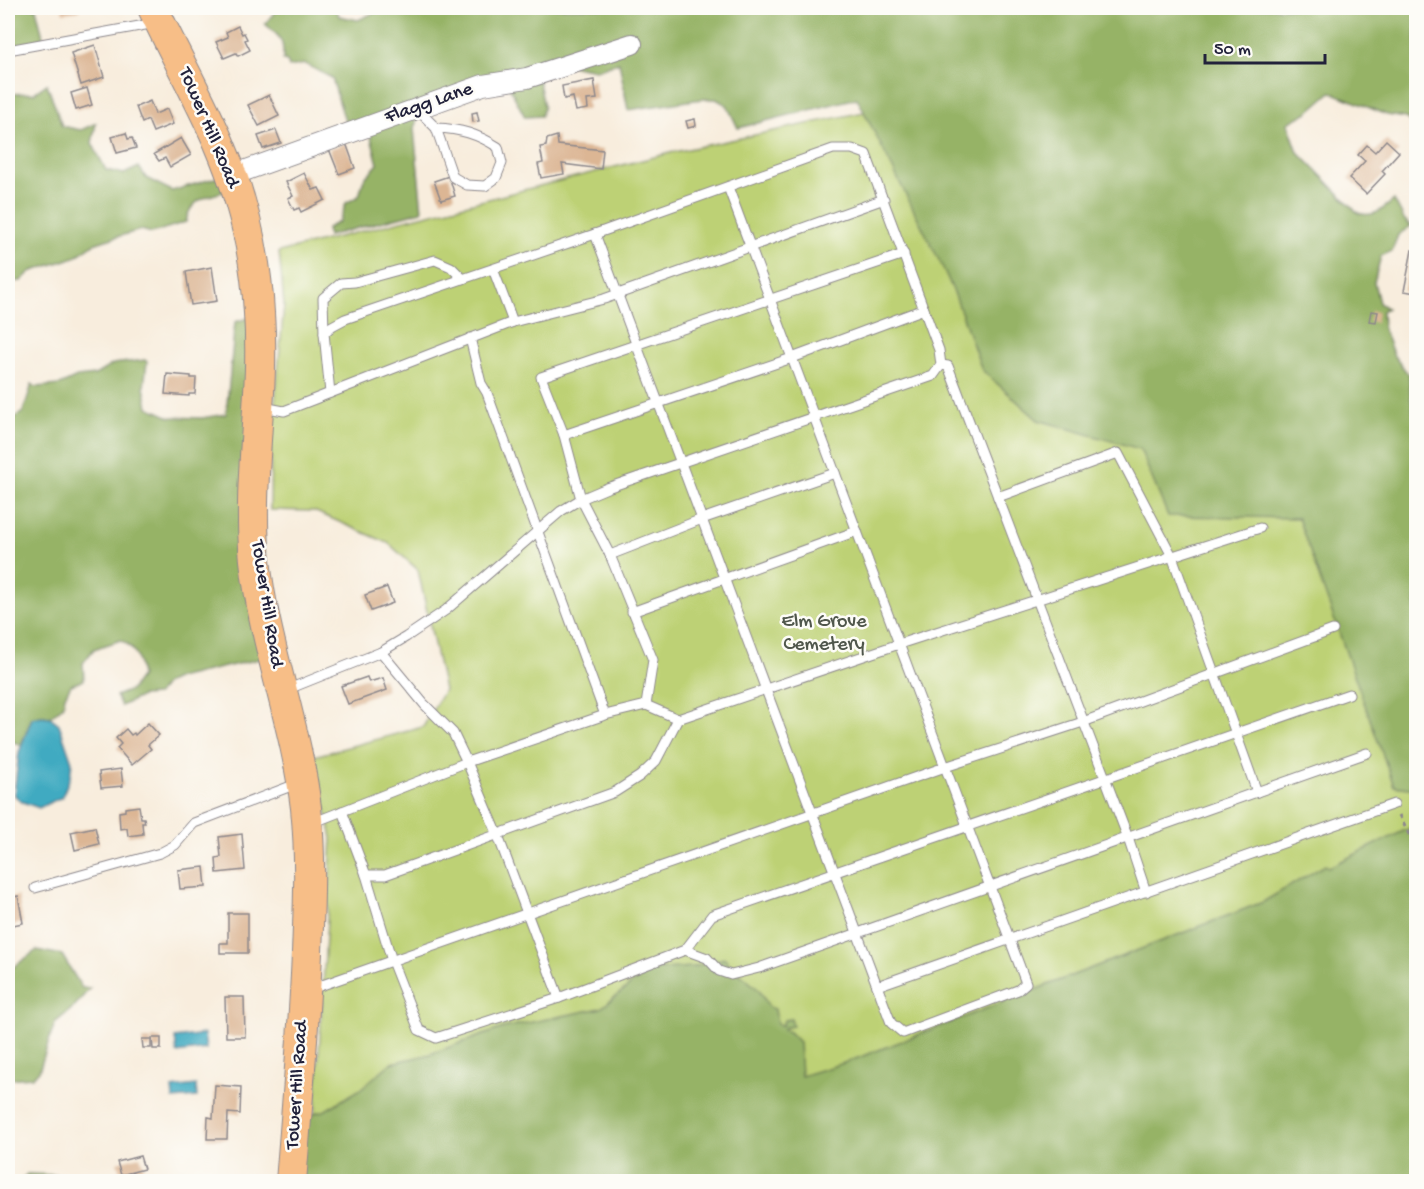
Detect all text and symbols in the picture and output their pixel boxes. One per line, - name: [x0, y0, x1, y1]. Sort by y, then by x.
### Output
- scale bar: [1205, 27, 1325, 65]
- text: 50 m: [1214, 40, 1251, 61]
- street label: Tower Hill Road: [172, 63, 245, 194]
- street label: Flagg Lane: [381, 78, 477, 130]
- street label: Tower Hill Road: [244, 538, 288, 672]
- park label: Elm Grove Cemetery: [781, 611, 867, 657]
- street label: Tower Hill Road: [282, 1018, 314, 1151]

